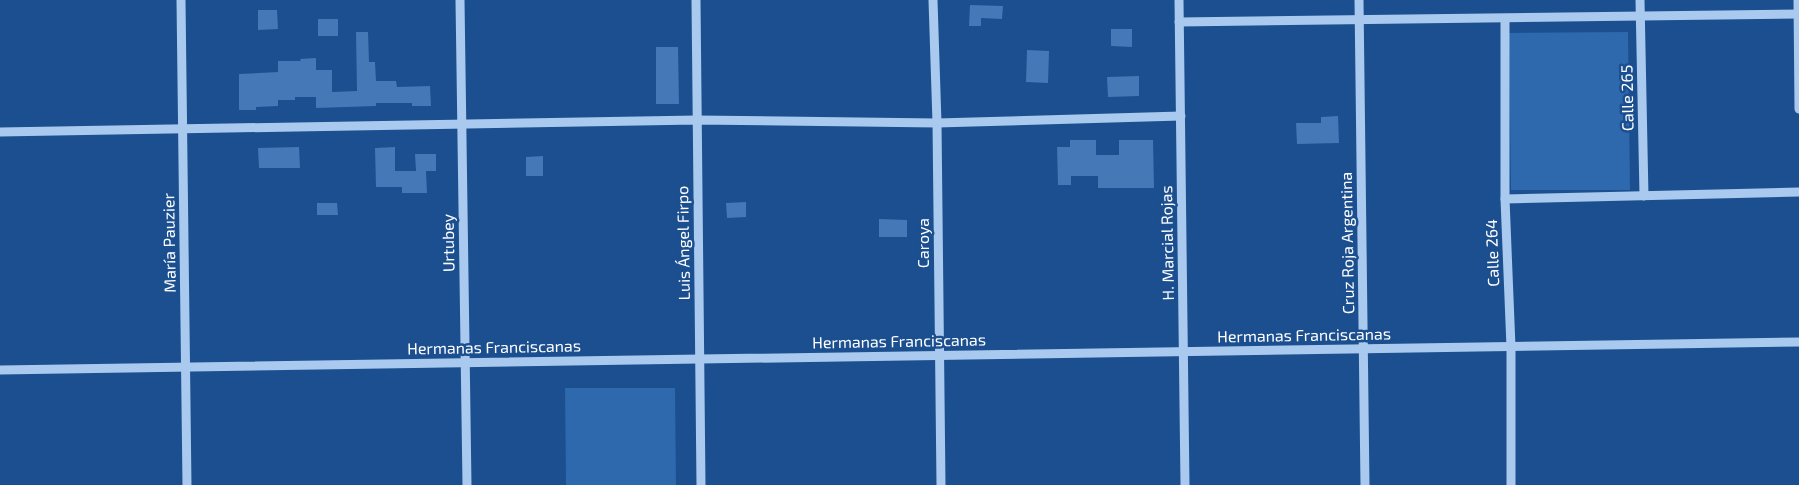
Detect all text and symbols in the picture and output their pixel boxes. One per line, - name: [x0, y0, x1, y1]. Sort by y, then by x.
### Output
- street label: Calle 265: [1616, 65, 1637, 131]
- street label: Cruz Roja Argentina: [1336, 172, 1358, 314]
- street label: H. Marcial Rojas: [1156, 185, 1178, 301]
- street label: Luis Ángel Firpo: [672, 186, 693, 300]
- street label: María Pauzier: [158, 192, 179, 293]
- street label: Urtubey: [437, 213, 458, 272]
- street label: Caroya: [913, 218, 932, 268]
- street label: Calle 264: [1481, 219, 1502, 287]
- street label: Hermanas Franciscanas: [1217, 323, 1391, 346]
- street label: Hermanas Franciscanas: [812, 329, 986, 352]
- street label: Hermanas Franciscanas: [407, 335, 581, 358]

